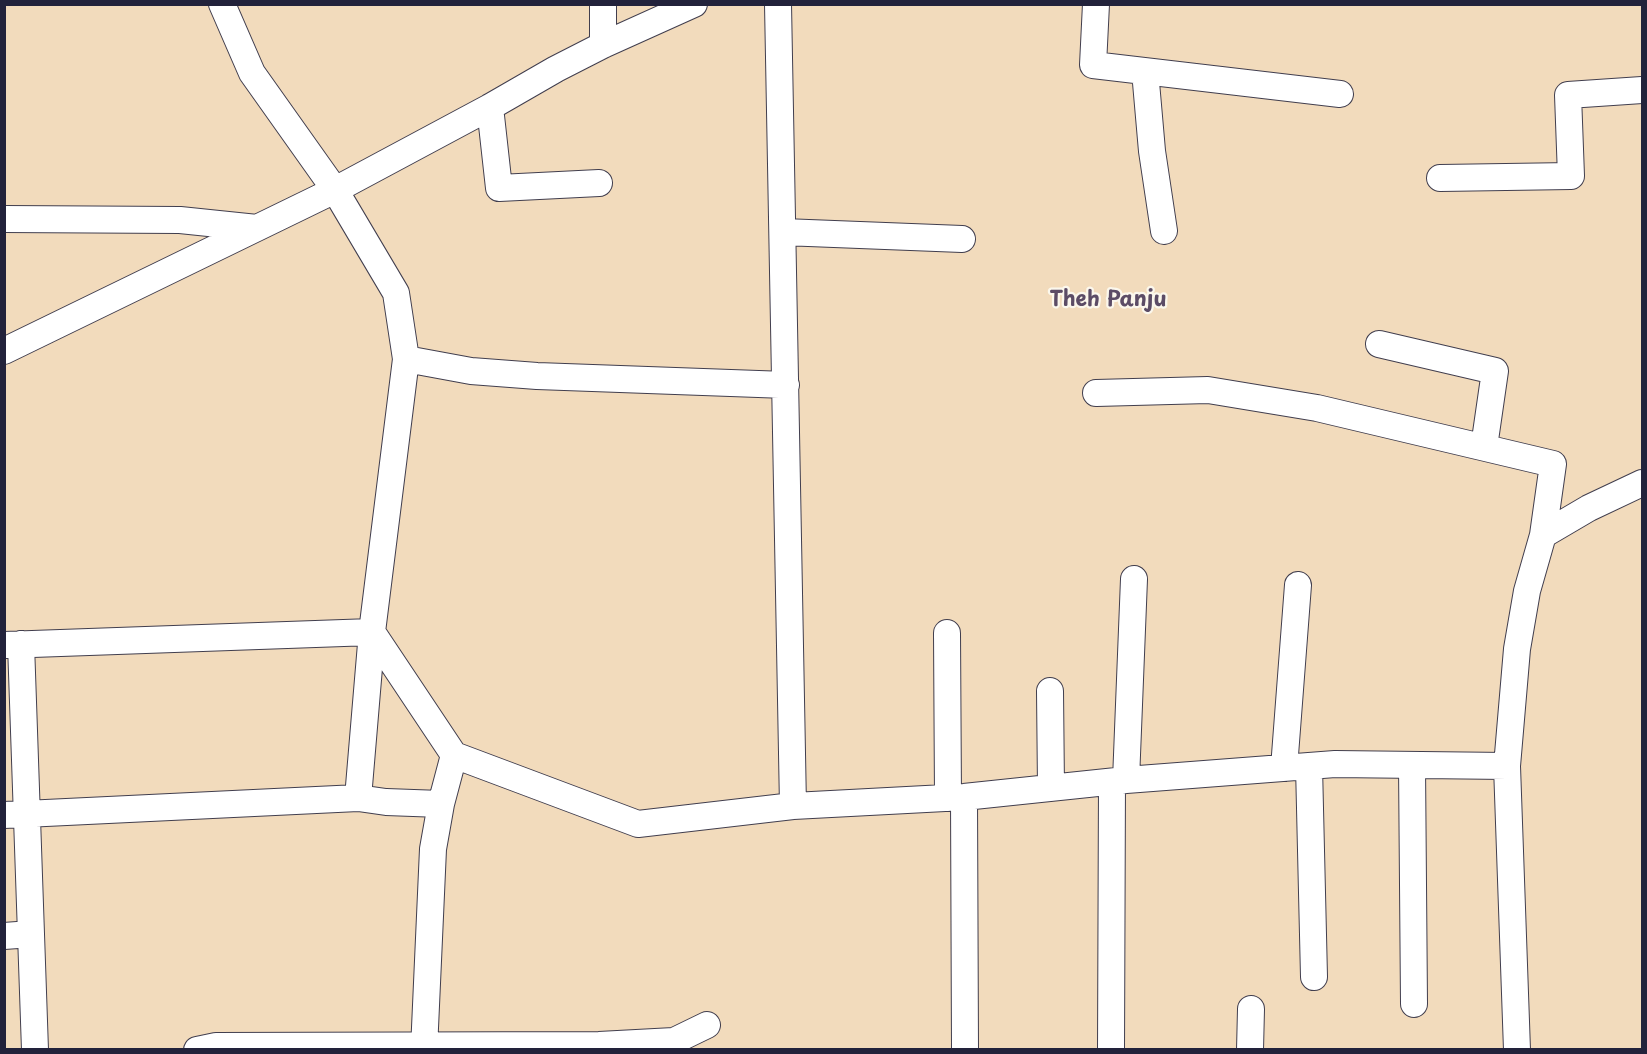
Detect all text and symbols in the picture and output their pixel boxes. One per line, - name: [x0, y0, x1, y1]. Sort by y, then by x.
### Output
- district label: Theh Panju: [1049, 287, 1167, 313]

